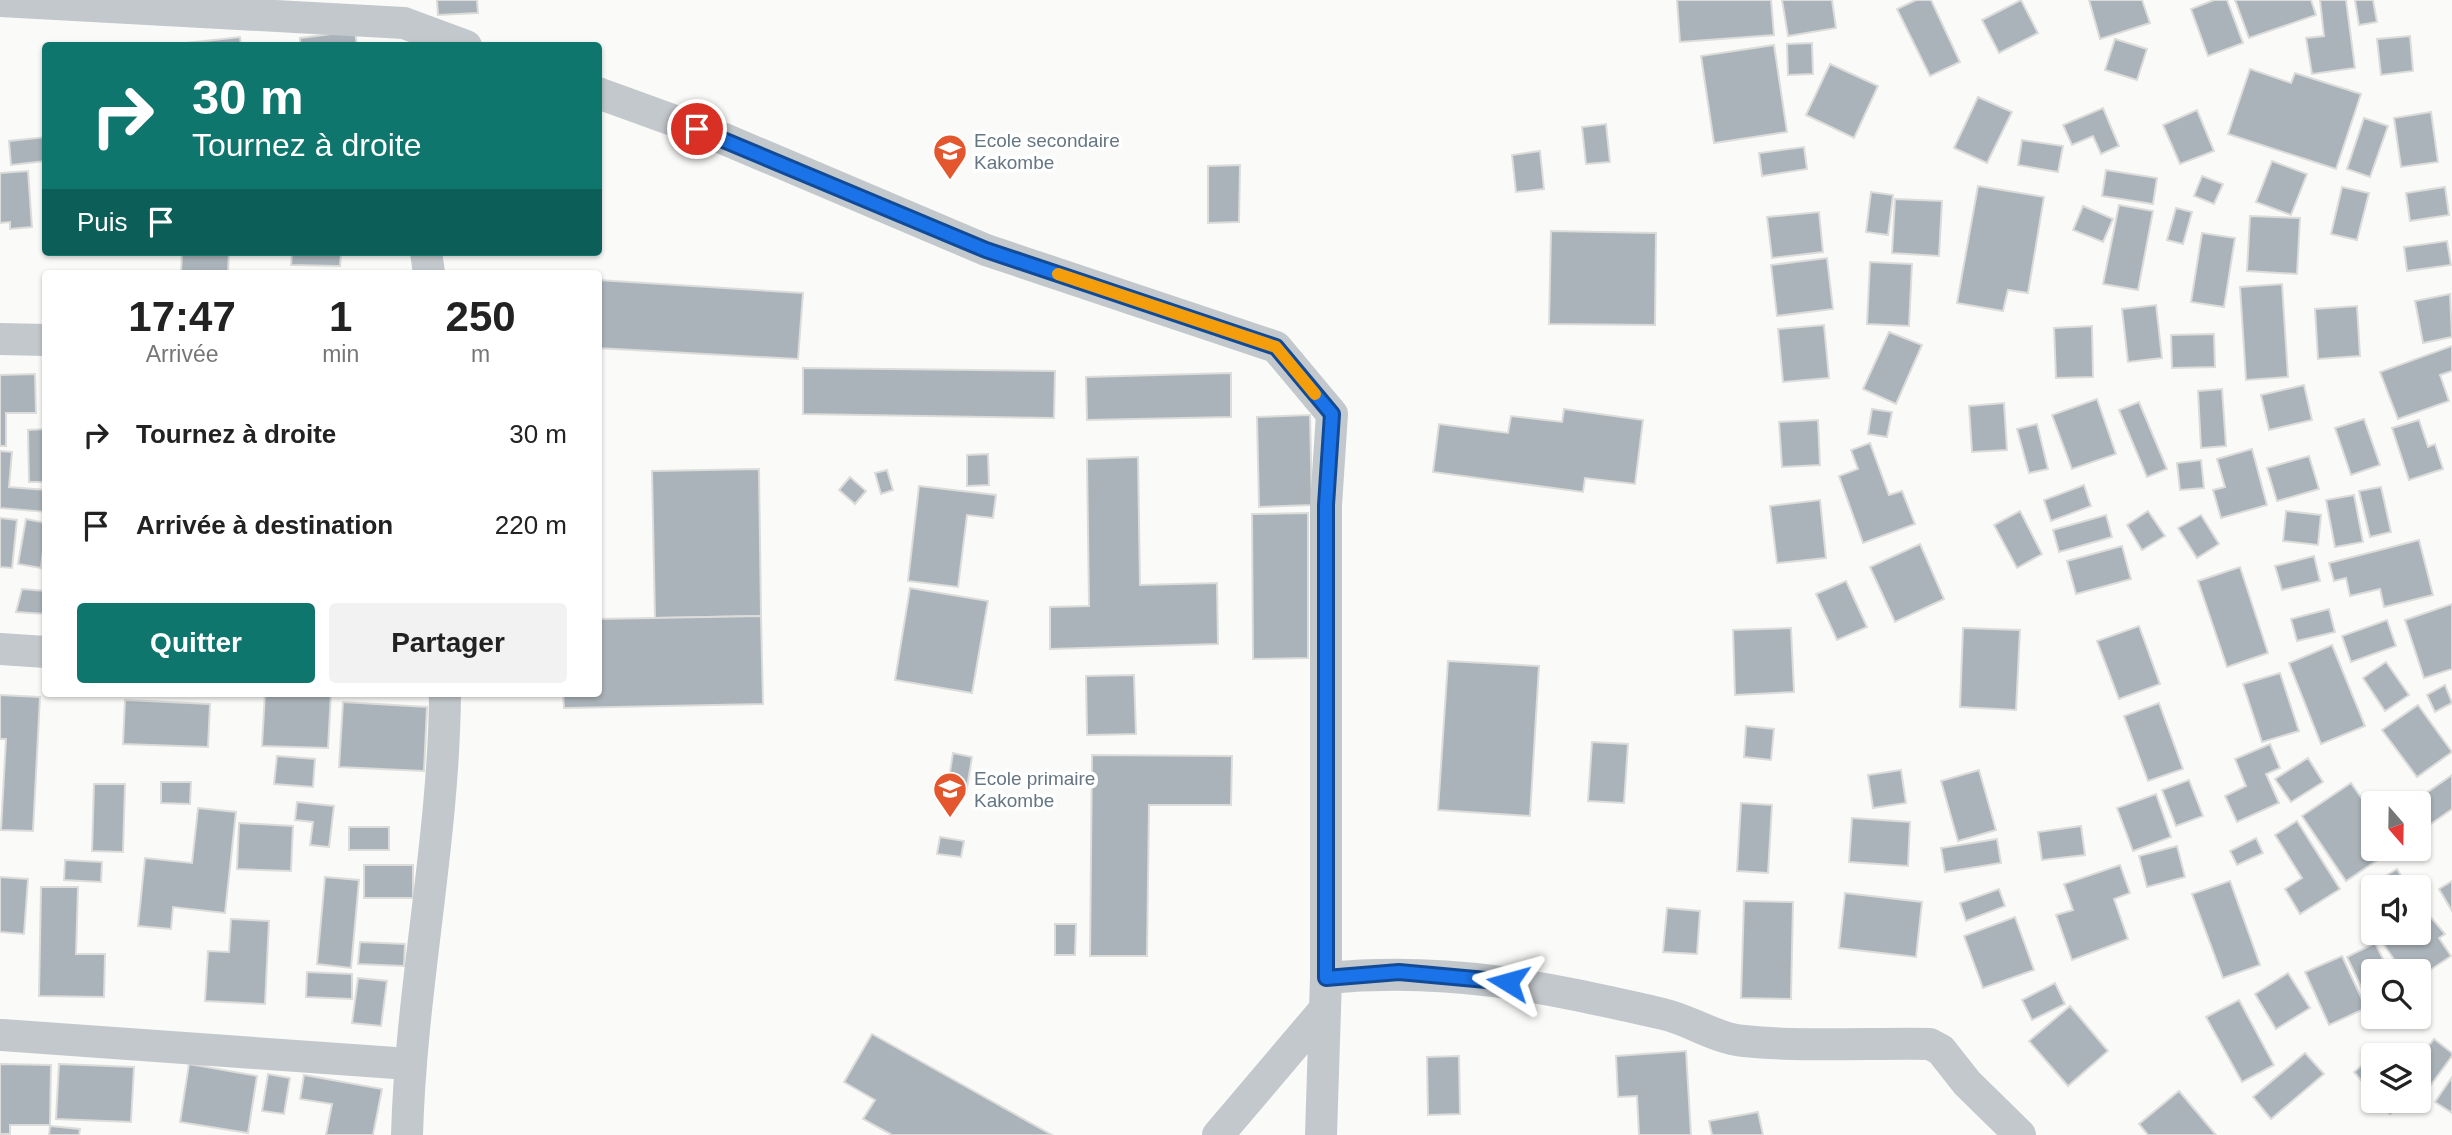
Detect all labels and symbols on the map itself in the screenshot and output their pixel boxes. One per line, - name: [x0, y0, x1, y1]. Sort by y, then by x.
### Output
- pin: [667, 99, 727, 159]
- place label: Ecole secondaire Kakombe: [974, 130, 1120, 173]
- school or university icon: Ecole secondaire Kakombe: [931, 132, 969, 181]
- place label: Ecole primaire Kakombe: [974, 768, 1095, 811]
- school or university icon: Ecole primaire Kakombe: [931, 770, 969, 819]
- north arrow: [2361, 791, 2431, 861]
- position arrow: [1471, 945, 1545, 1019]

